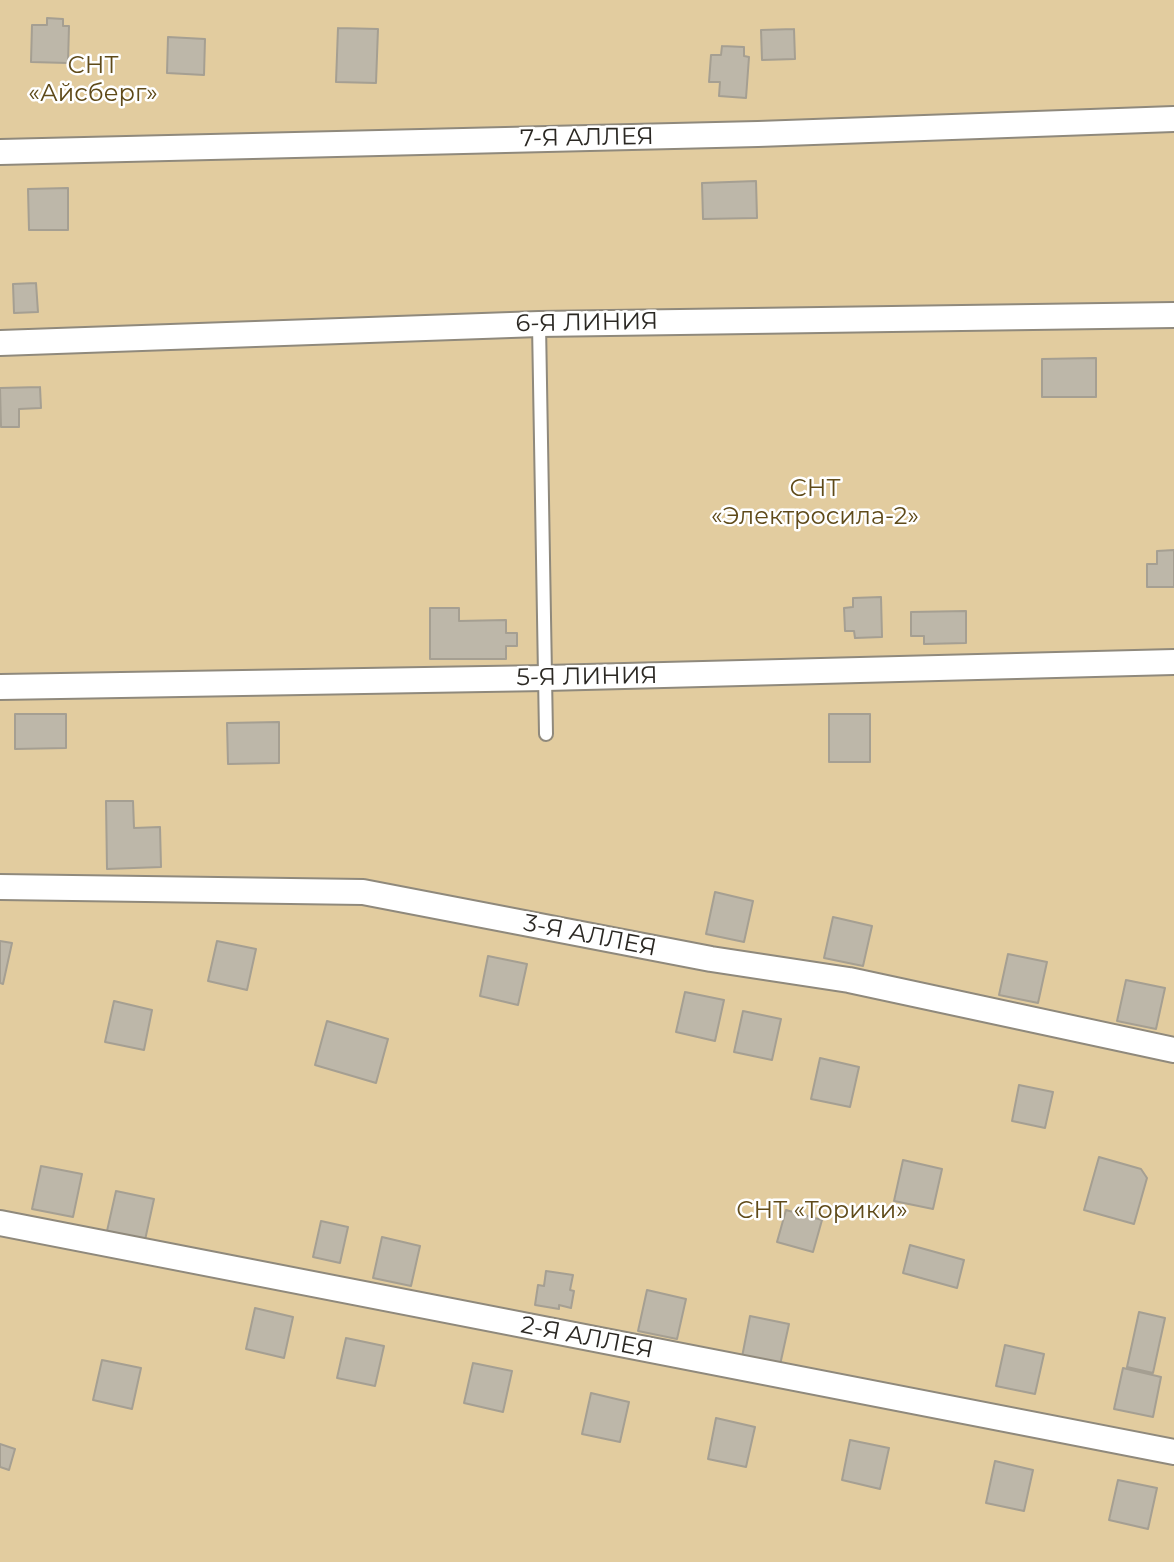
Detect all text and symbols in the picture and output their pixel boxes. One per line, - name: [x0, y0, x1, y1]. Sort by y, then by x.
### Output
- park label: СНТ «Айсберг»: [28, 52, 158, 108]
- street label: 7-Я АЛЛЕЯ: [520, 122, 654, 154]
- street label: 6-Я ЛИНИЯ: [515, 307, 659, 339]
- park label: СНТ «Электросила-2»: [711, 475, 919, 531]
- street label: 5-Я ЛИНИЯ: [516, 661, 658, 693]
- street label: 3-Я АЛЛЕЯ: [521, 909, 659, 963]
- park label: СНТ «Торики»: [736, 1197, 908, 1225]
- street label: 2-Я АЛЛЕЯ: [518, 1311, 656, 1365]

